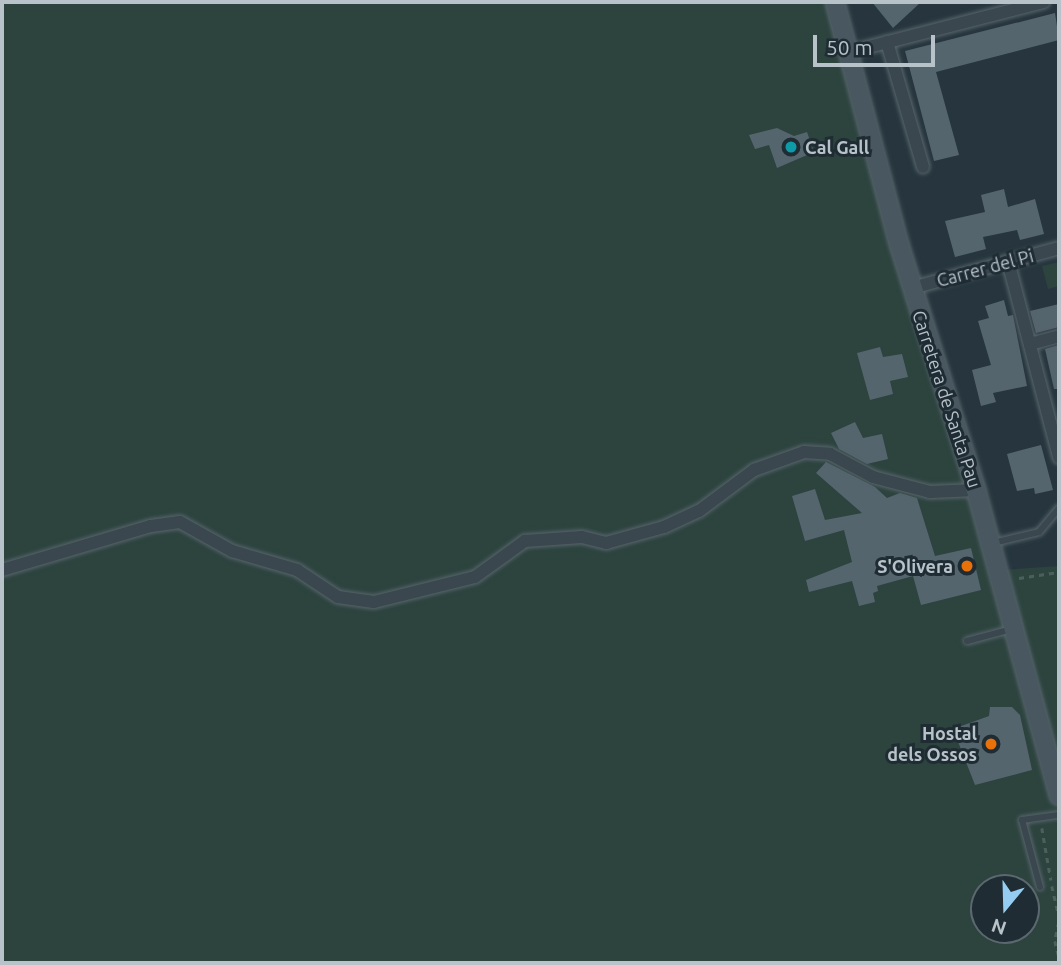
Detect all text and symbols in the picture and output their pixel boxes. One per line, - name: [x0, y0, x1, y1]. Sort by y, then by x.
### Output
- scale bar: [816, 21, 939, 65]
- text: 50 m: [826, 35, 873, 59]
- place label: Cal Gall: [805, 136, 869, 158]
- marker: Cal Gall: [783, 139, 799, 155]
- street label: Carrer del Pi: [934, 245, 1036, 291]
- street label: Carretera de Santa Pau: [908, 308, 986, 490]
- place label: S'Olivera: [877, 555, 953, 577]
- marker: S'Olivera: [959, 558, 975, 574]
- place label: Hostal dels Ossos: [887, 723, 977, 766]
- marker: Hostal dels Ossos: [983, 736, 999, 752]
- north arrow: [970, 874, 1040, 944]
- text: N: [989, 914, 1009, 940]

